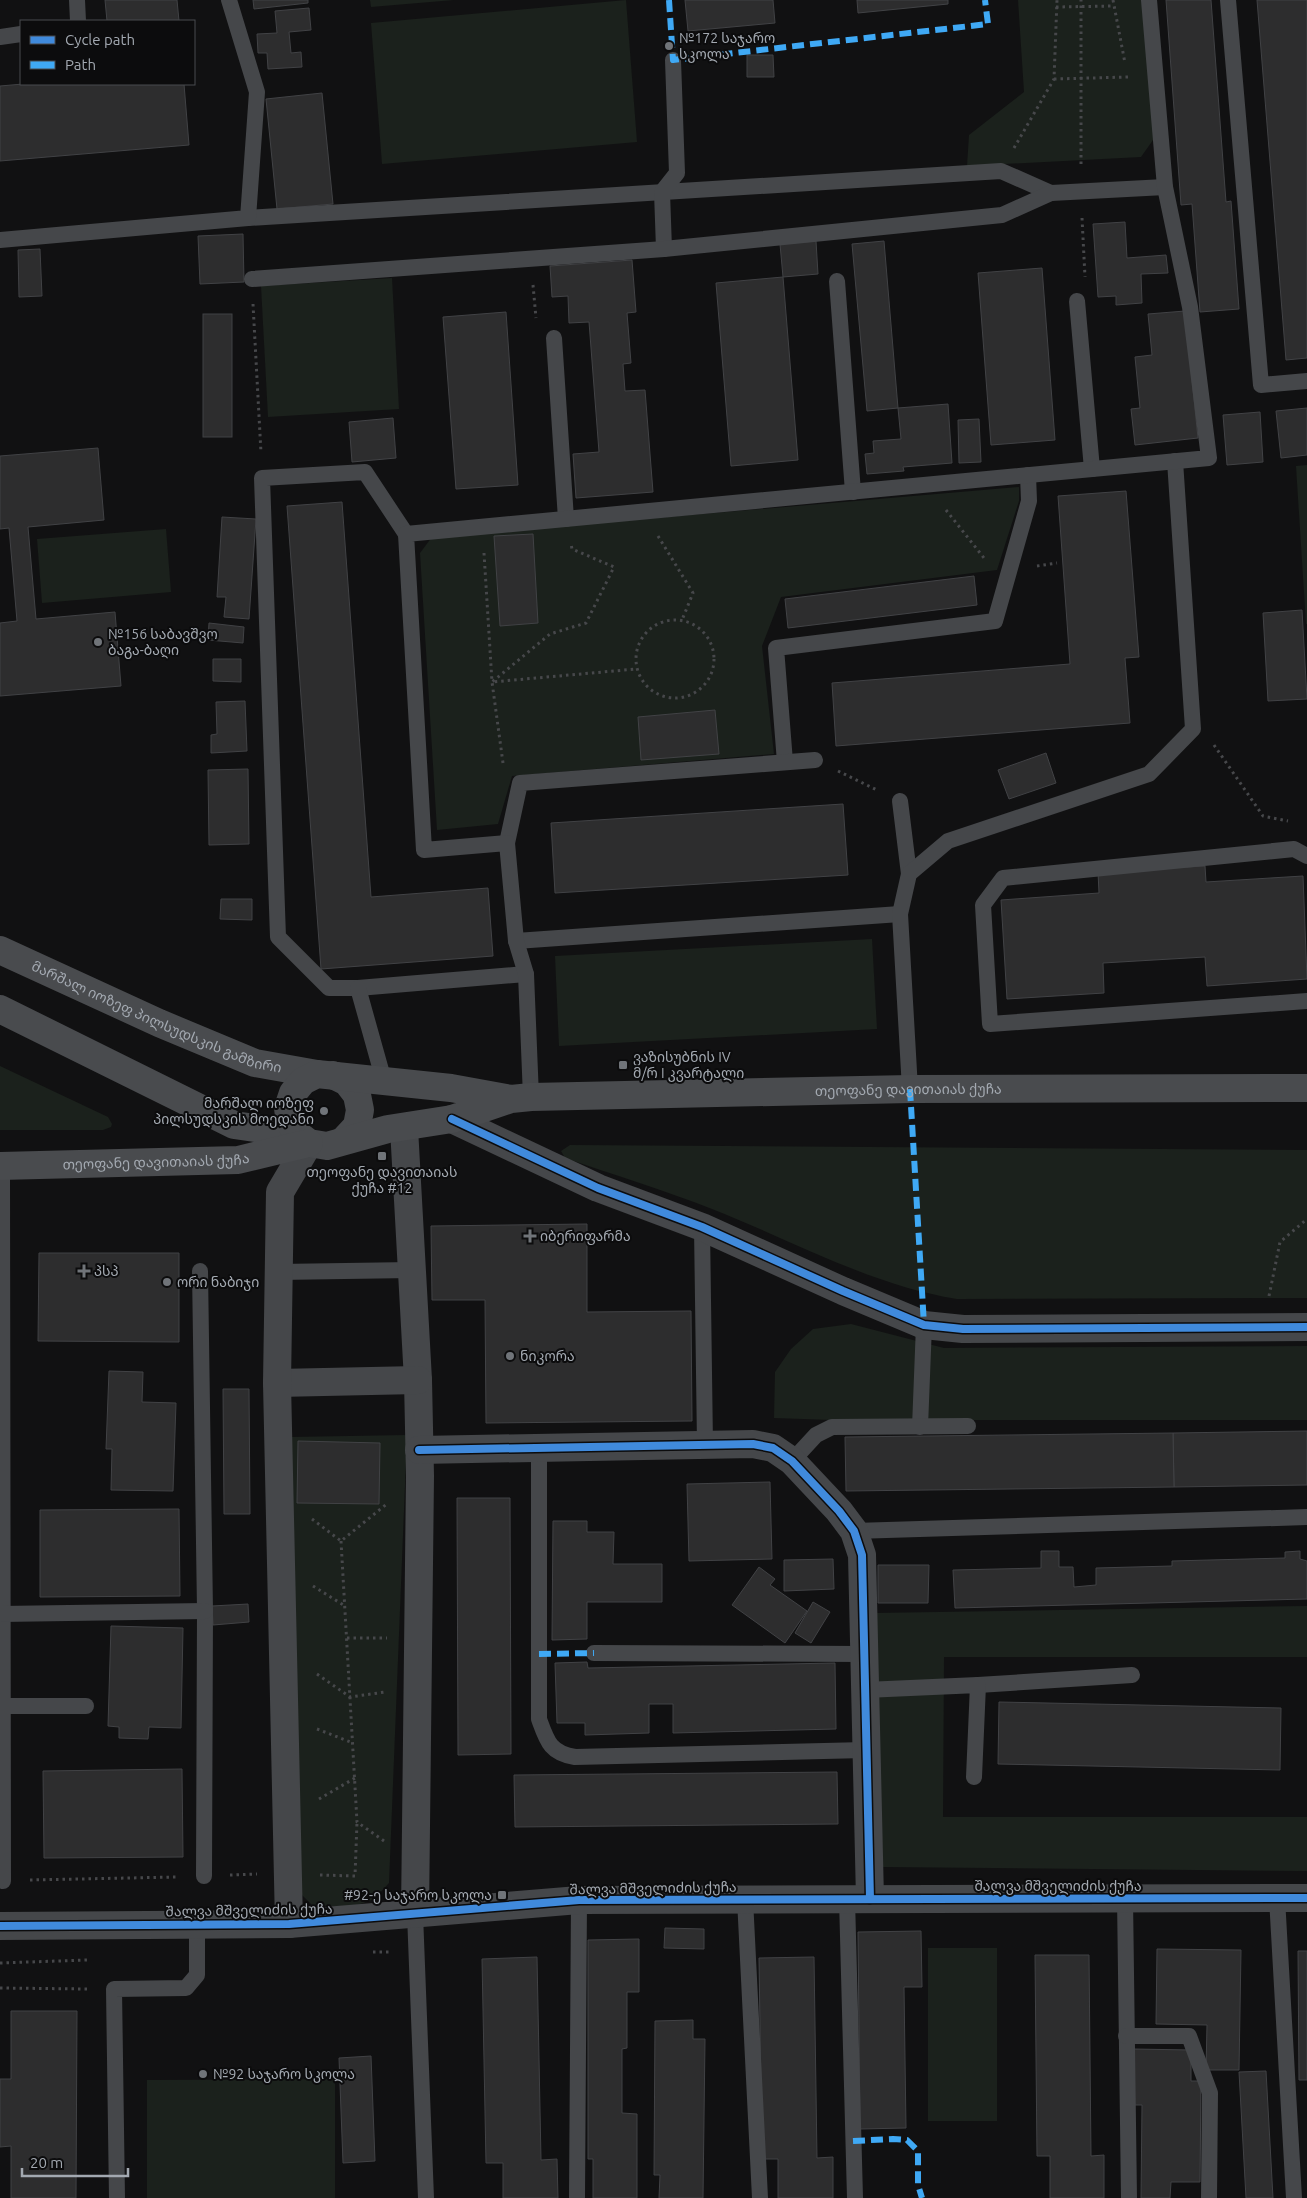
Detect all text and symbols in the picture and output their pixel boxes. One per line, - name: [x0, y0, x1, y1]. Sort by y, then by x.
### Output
- legend: [20, 20, 195, 85]
- place label: №172 საჯარო სკოლა: [679, 30, 775, 63]
- text: Cycle path: [65, 31, 135, 48]
- marker: №172 საჯარო სკოლა: [663, 40, 675, 52]
- text: Path: [65, 56, 96, 73]
- place label: №156 საბავშვო ბაგა-ბაღი: [108, 626, 218, 659]
- marker: №156 საბავშვო ბაგა-ბაღი: [92, 636, 104, 648]
- street label: მარშალ იოზეფ პილსუდსკის გამზირი: [29, 958, 283, 1076]
- place label: ვაზისუბნის IV მ/რ I კვარტალი: [633, 1049, 744, 1082]
- marker: ვაზისუბნის IV მ/რ I კვარტალი: [617, 1059, 629, 1071]
- street label: თეოფანე დავითაიას ქუჩა: [815, 1081, 1002, 1100]
- place label: მარშალ იოზეფ პილსუდსკის მოედანი: [153, 1095, 314, 1128]
- marker: მარშალ იოზეფ პილსუდსკის მოედანი: [318, 1105, 330, 1117]
- street label: თეოფანე დავითაიას ქუჩა: [62, 1150, 251, 1173]
- marker: თეოფანე დავითაიას ქუჩა #12: [376, 1150, 388, 1162]
- place label: თეოფანე დავითაიას ქუჩა #12: [307, 1164, 457, 1197]
- place label: იბერიფარმა: [540, 1228, 631, 1245]
- marker: იბერიფარმა: [524, 1230, 536, 1242]
- place label: პსპ: [94, 1263, 119, 1279]
- marker: პსპ: [78, 1265, 90, 1277]
- place label: ორი ნაბიჯი: [177, 1274, 259, 1291]
- marker: ორი ნაბიჯი: [161, 1276, 173, 1288]
- place label: ნიკორა: [520, 1348, 575, 1365]
- marker: ნიკორა: [504, 1350, 516, 1362]
- street label: შალვა მშველიძის ქუჩა: [974, 1878, 1142, 1895]
- street label: შალვა მშველიძის ქუჩა: [569, 1879, 737, 1898]
- place label: #92-ე საჯარო სკოლა: [344, 1887, 492, 1904]
- marker: #92-ე საჯარო სკოლა: [496, 1889, 508, 1901]
- street label: შალვა მშველიძის ქუჩა: [165, 1901, 333, 1920]
- place label: №92 საჯარო სკოლა: [213, 2066, 355, 2083]
- marker: №92 საჯარო სკოლა: [197, 2068, 209, 2080]
- scale bar: [22, 2146, 129, 2178]
- text: 20 m: [30, 2154, 63, 2171]

